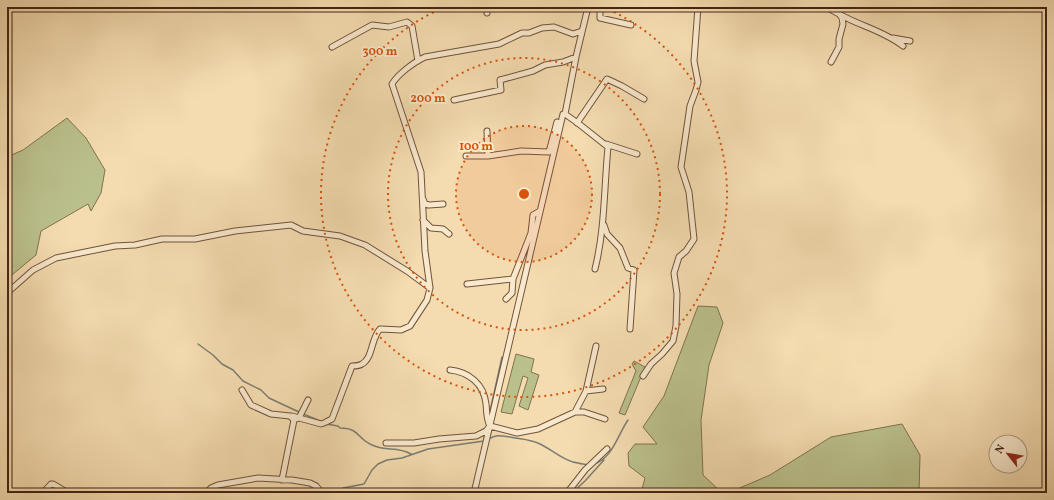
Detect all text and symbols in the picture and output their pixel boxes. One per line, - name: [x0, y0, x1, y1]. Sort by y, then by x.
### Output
- text: 300 m: [363, 44, 398, 60]
- text: 200 m: [410, 91, 446, 107]
- text: 100 m: [459, 139, 493, 155]
- centre of rings: [517, 187, 531, 201]
- north arrow: [988, 434, 1028, 474]
- text: N: [992, 442, 1009, 457]

